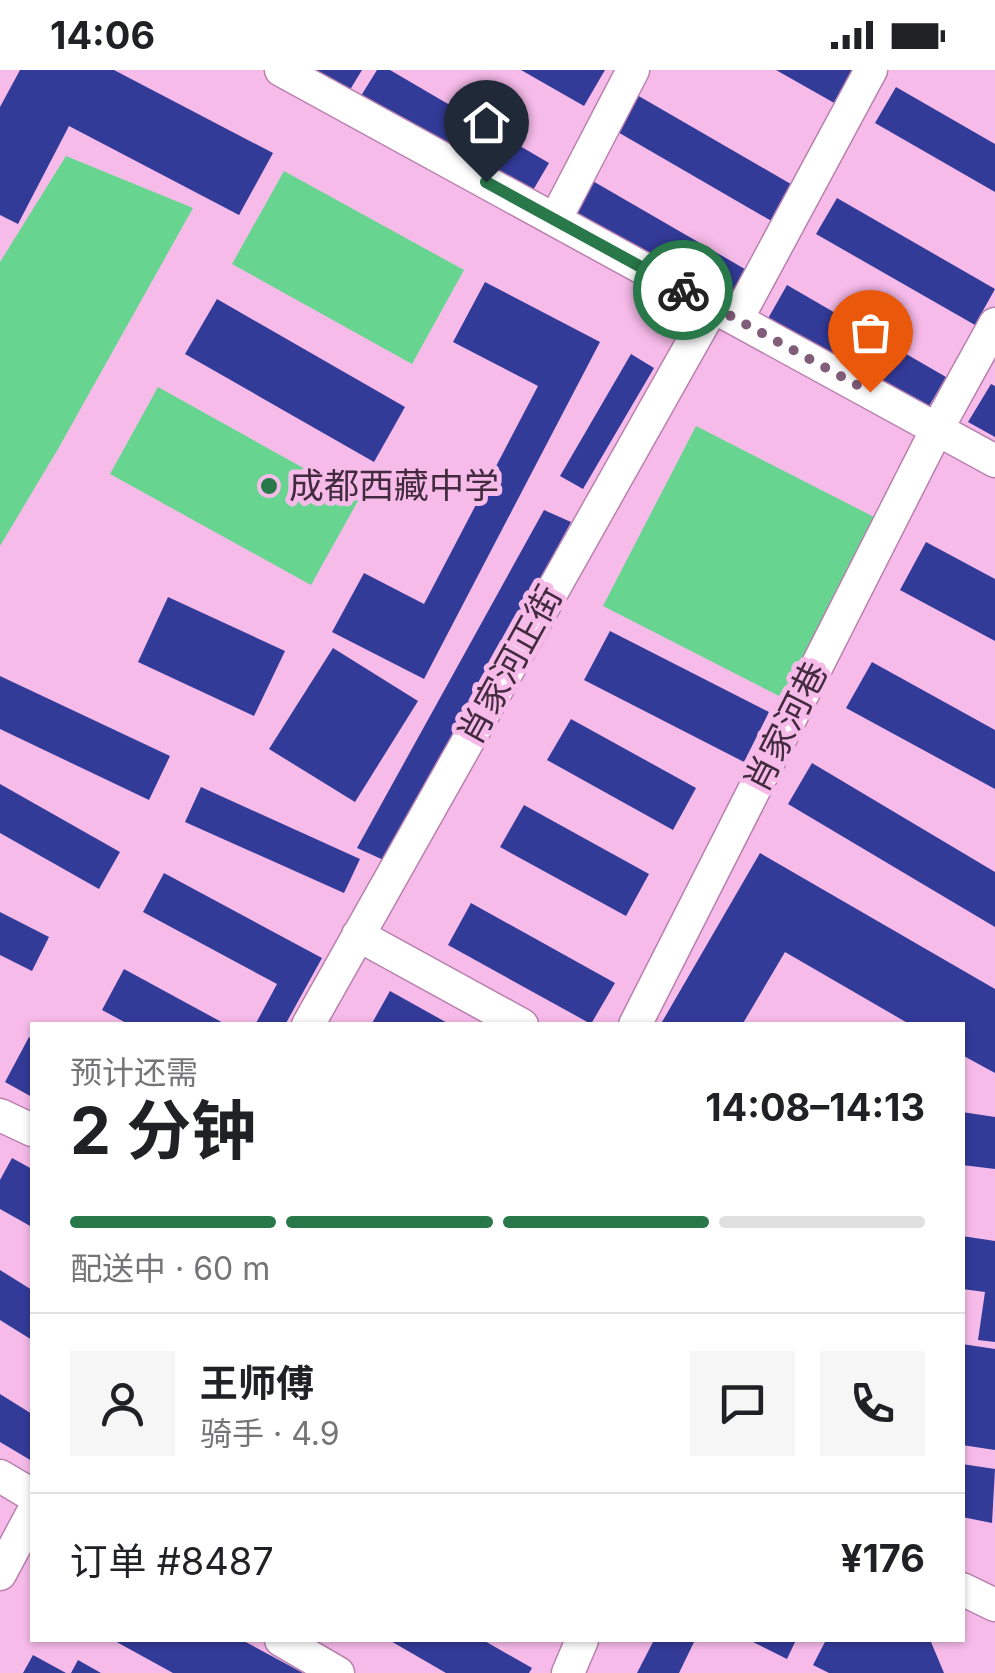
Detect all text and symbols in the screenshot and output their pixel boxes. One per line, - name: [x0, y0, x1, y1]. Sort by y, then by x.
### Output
- text: 14:06: [50, 12, 155, 58]
- pin: [444, 80, 529, 183]
- icon: home: [459, 95, 514, 150]
- courier: [633, 240, 733, 340]
- icon: bike: [656, 263, 711, 318]
- pin: [828, 290, 913, 393]
- icon: bag: [843, 305, 898, 360]
- place label: 成都西藏中学: [289, 464, 499, 506]
- marker: 成都西藏中学: [258, 475, 280, 497]
- street label: 肖家河正街: [448, 578, 570, 751]
- street label: 肖家河巷: [735, 655, 836, 798]
- text: 预计还需: [70, 1053, 198, 1092]
- text: 14:08–14:13: [705, 1084, 925, 1130]
- text: 2 分钟: [70, 1091, 256, 1170]
- text: 配送中 · 60 m: [70, 1249, 270, 1288]
- button: person: [70, 1351, 175, 1456]
- button: chat: [690, 1351, 795, 1456]
- button: phone: [820, 1351, 925, 1456]
- text: 王师傅: [200, 1360, 314, 1406]
- text: 骑手 · 4.9: [200, 1414, 340, 1453]
- text: ¥176: [841, 1535, 925, 1581]
- text: 订单 #8487: [70, 1538, 274, 1584]

